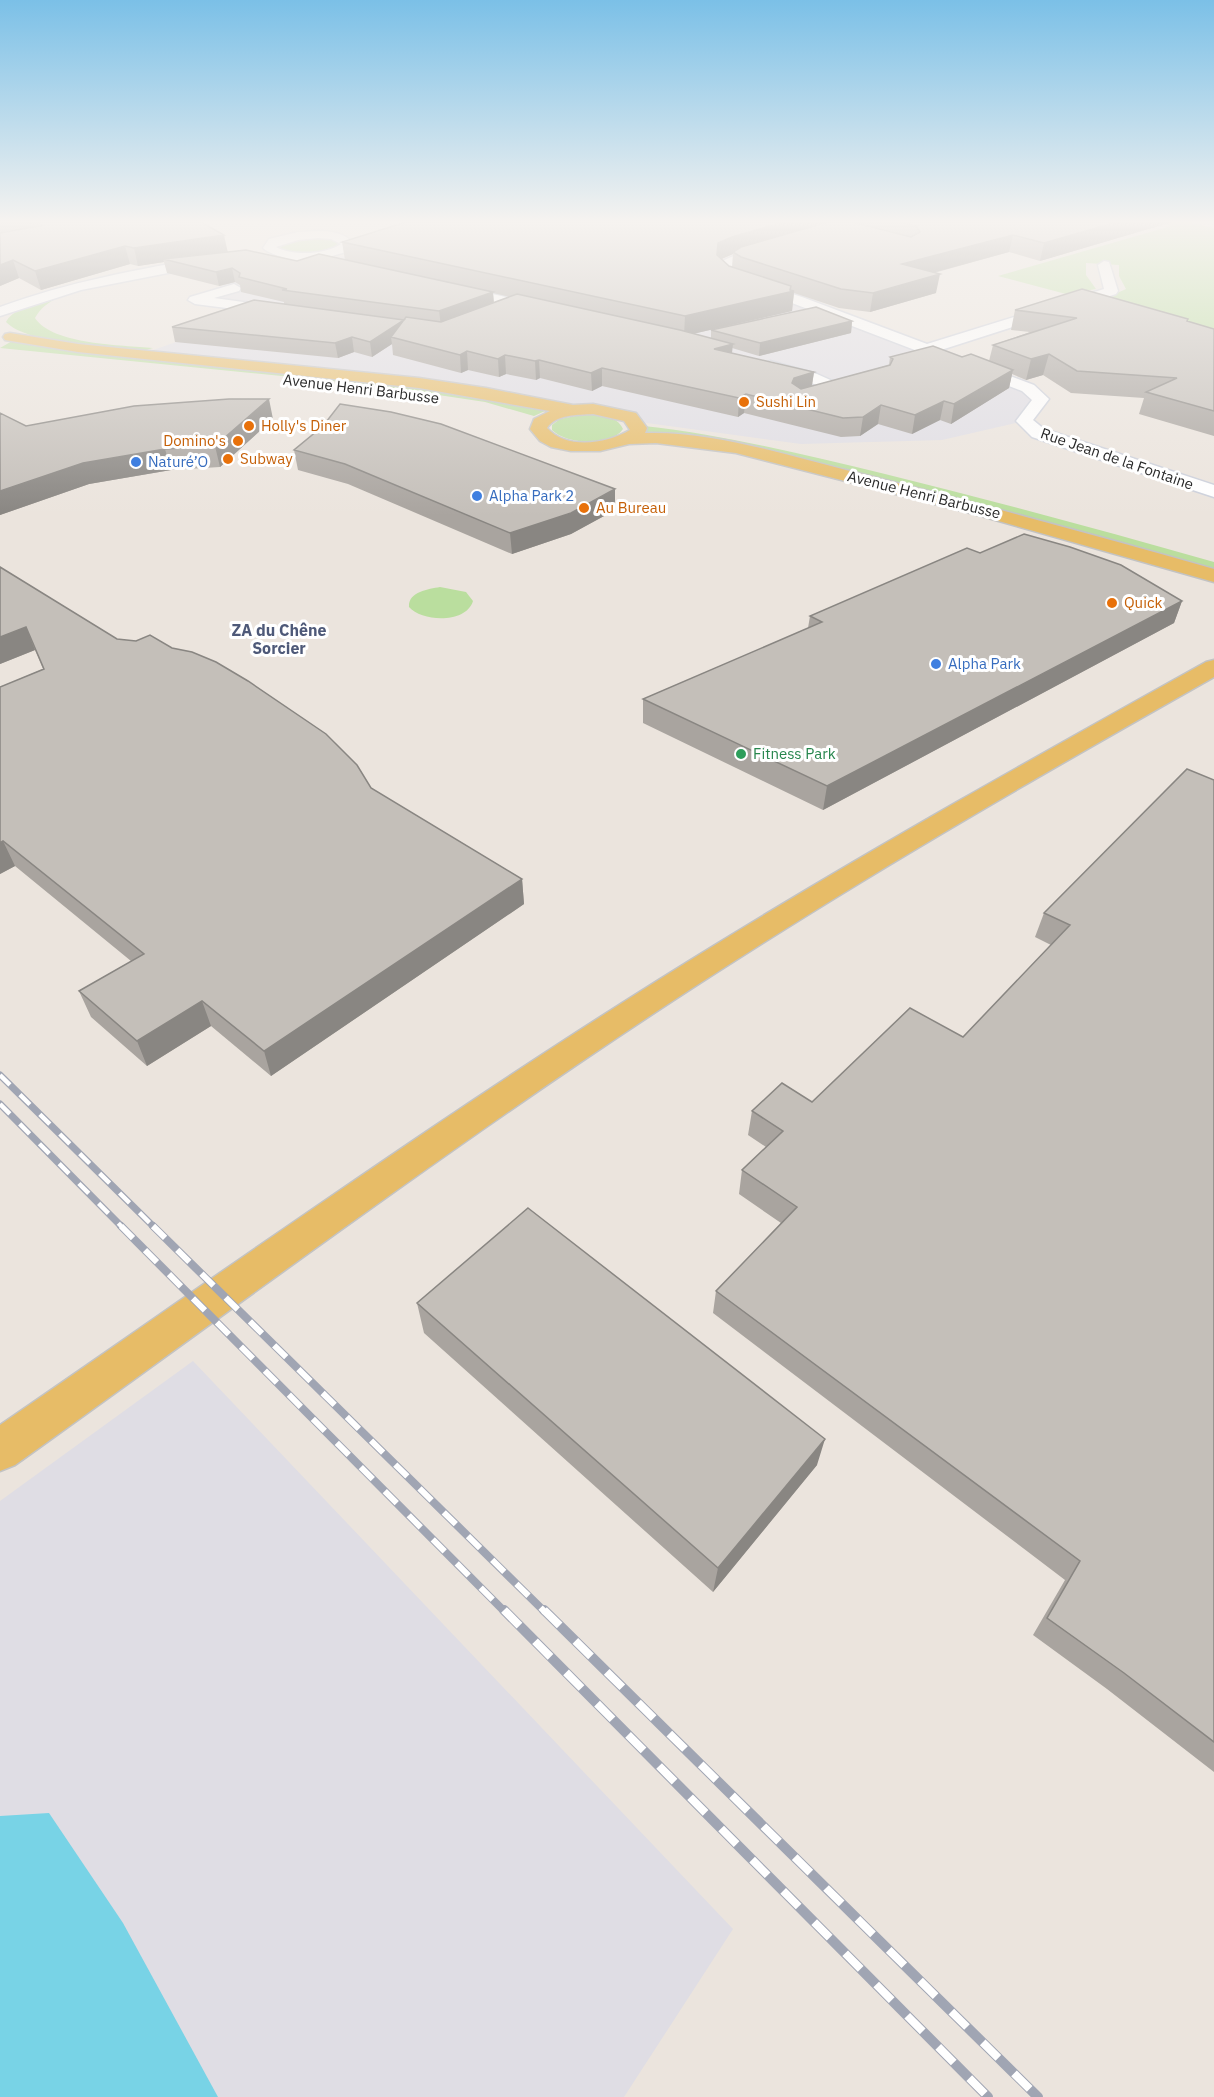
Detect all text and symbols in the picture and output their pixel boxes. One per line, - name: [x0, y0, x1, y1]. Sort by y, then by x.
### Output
- street label: Avenue Henri Barbusse: [282, 370, 440, 408]
- place label: Sushi Lin: [756, 392, 816, 411]
- marker: Sushi Lin: [737, 395, 751, 409]
- place label: Holly's Diner: [261, 416, 347, 435]
- marker: Holly's Diner: [242, 419, 256, 433]
- street label: Rue Jean de la Fontaine: [1038, 423, 1196, 494]
- place label: Domino's: [163, 431, 226, 450]
- marker: Domino's: [231, 434, 245, 448]
- place label: Subway: [240, 449, 293, 468]
- place label: Naturé’O: [148, 452, 208, 471]
- marker: Subway: [221, 452, 235, 466]
- marker: Naturé’O: [129, 455, 143, 469]
- street label: Avenue Henri Barbusse: [846, 466, 1003, 523]
- place label: Alpha Park 2: [489, 486, 574, 505]
- marker: Alpha Park 2: [470, 489, 484, 503]
- place label: Au Bureau: [596, 498, 666, 517]
- marker: Au Bureau: [577, 501, 591, 515]
- place label: Quick: [1124, 593, 1162, 612]
- marker: Quick: [1105, 596, 1119, 610]
- district label: ZA du Chêne Sorcier: [232, 620, 326, 658]
- place label: Alpha Park: [948, 654, 1021, 673]
- marker: Alpha Park: [929, 657, 943, 671]
- place label: Fitness Park: [753, 744, 836, 763]
- marker: Fitness Park: [734, 747, 748, 761]

